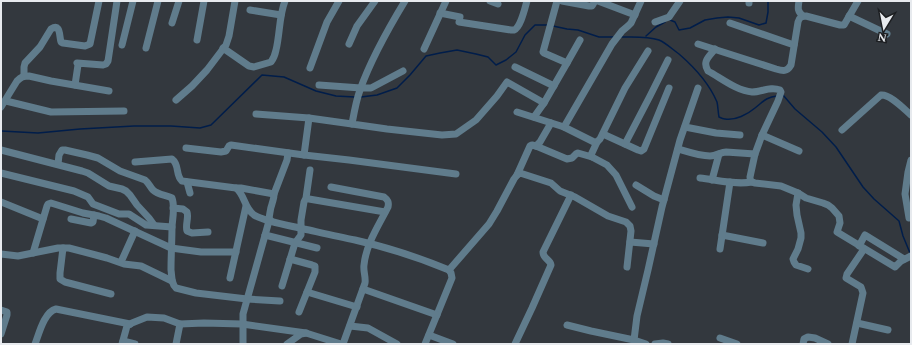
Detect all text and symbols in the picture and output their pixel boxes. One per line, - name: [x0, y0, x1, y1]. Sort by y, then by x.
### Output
- north arrow: [864, 8, 904, 48]
- text: N: [876, 28, 888, 47]

